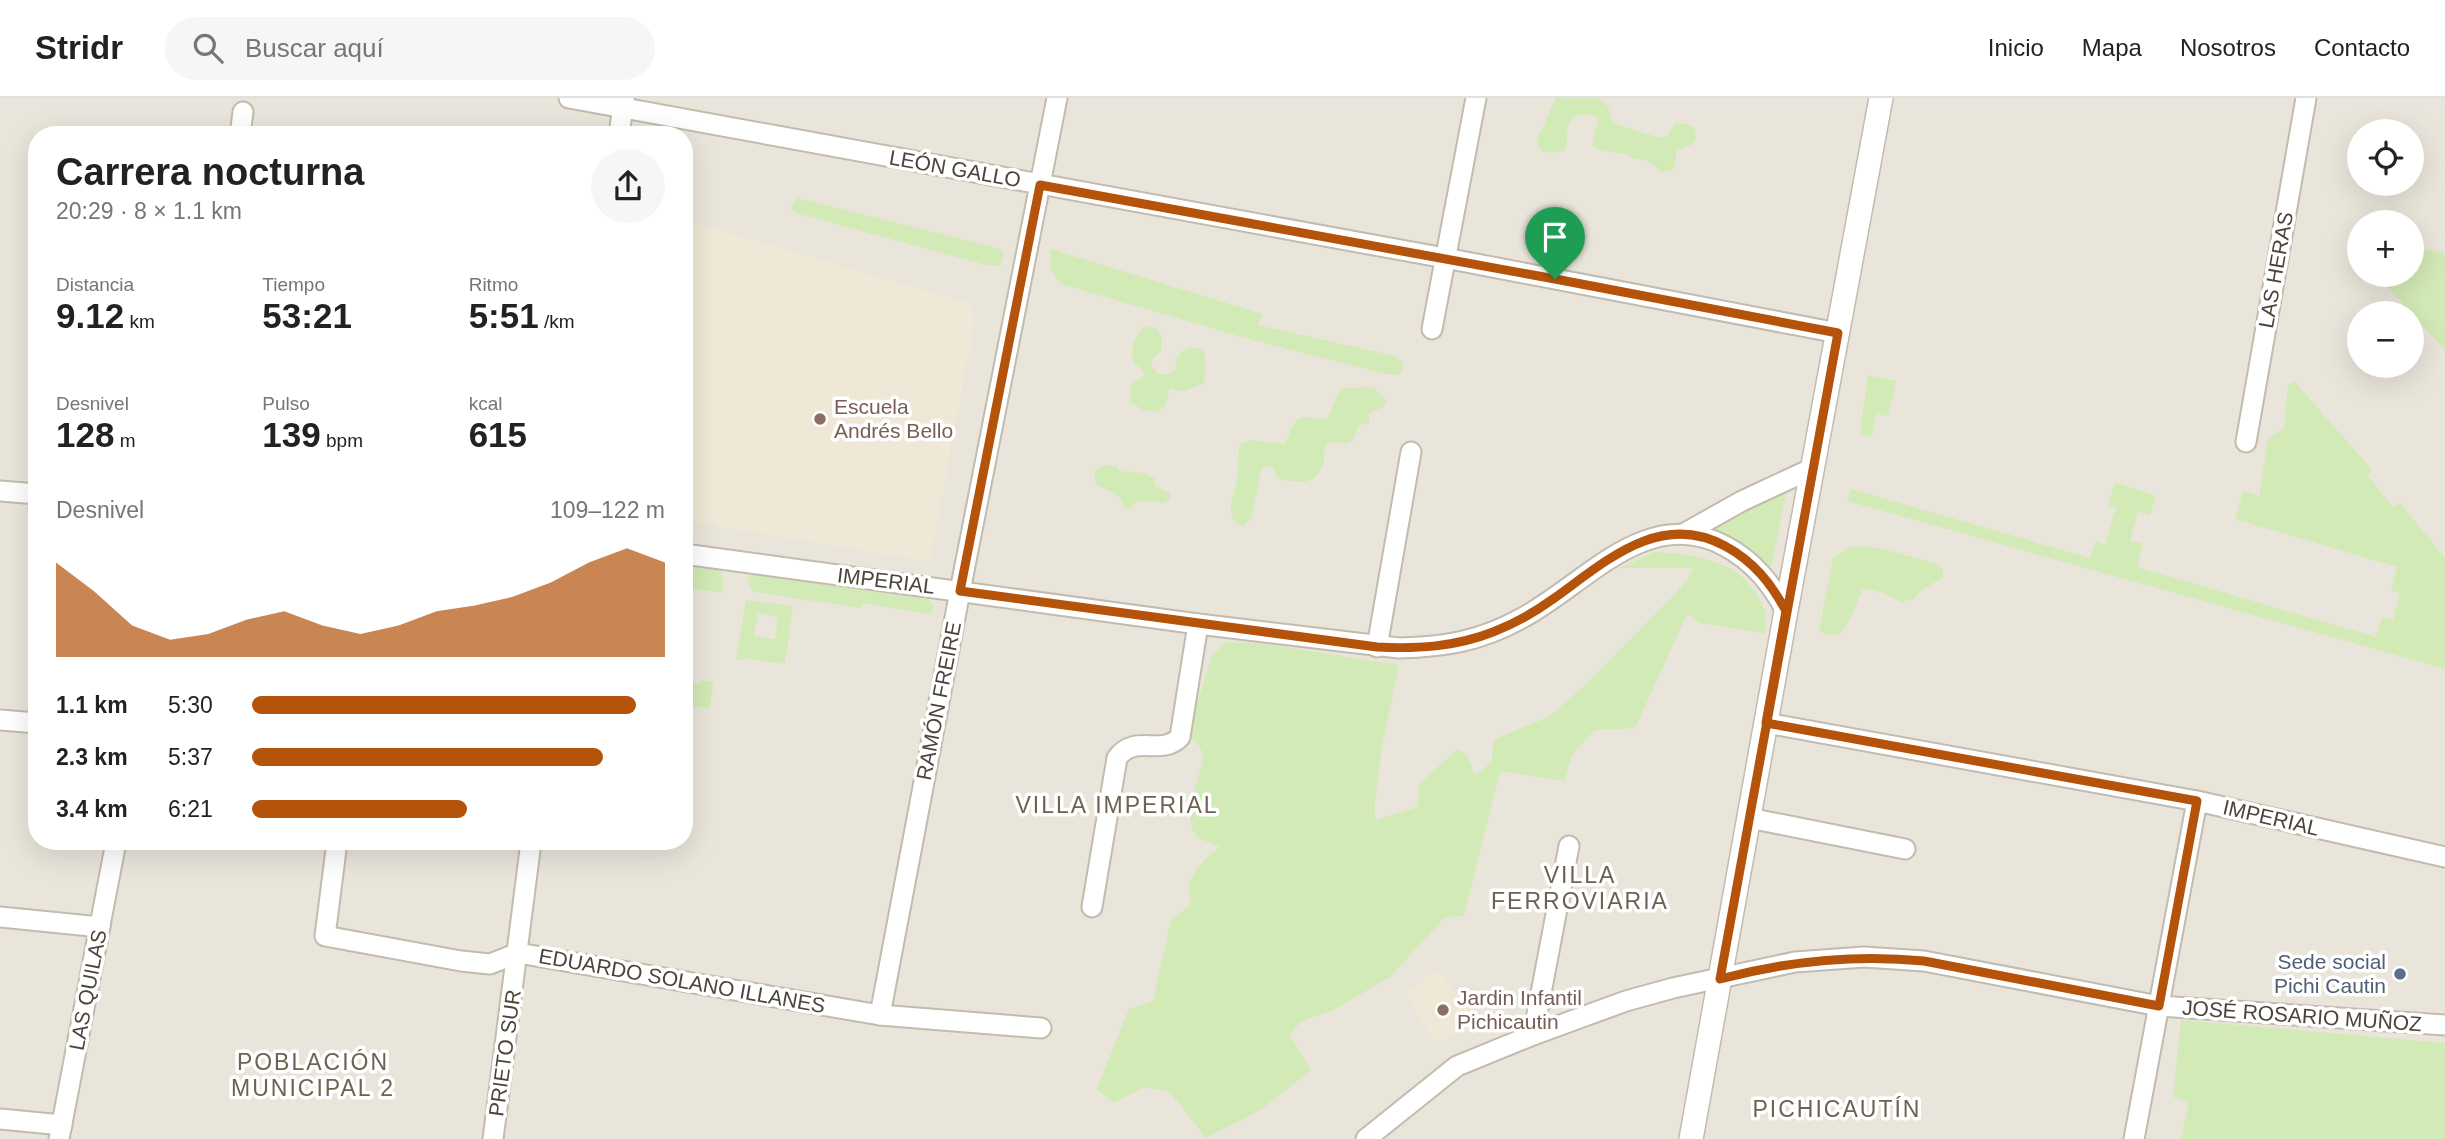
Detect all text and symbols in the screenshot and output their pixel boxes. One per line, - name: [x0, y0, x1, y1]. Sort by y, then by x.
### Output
- search box: [165, 17, 655, 80]
- text: Stridr: [35, 29, 123, 66]
- icon: search: [189, 29, 227, 67]
- text: Buscar aquí: [245, 33, 384, 63]
- text: Inicio: [1988, 34, 2044, 61]
- text: Mapa: [2082, 34, 2142, 61]
- text: Nosotros: [2180, 34, 2276, 61]
- text: Contacto: [2314, 34, 2410, 61]
- map controls: [2347, 119, 2424, 378]
- button: locate: [2347, 119, 2424, 196]
- street label: LEÓN GALLO: [888, 146, 1023, 191]
- button: share: [591, 149, 665, 223]
- text: Carrera nocturna: [56, 151, 364, 193]
- text: 20:29 · 8 × 1.1 km: [56, 198, 242, 224]
- pin: [1525, 207, 1585, 279]
- street label: LAS HERAS: [2254, 210, 2297, 330]
- button: +: [2347, 210, 2424, 287]
- icon: arrive: [1536, 218, 1574, 256]
- text: Distancia: [56, 274, 134, 295]
- text: Tiempo: [262, 274, 325, 295]
- text: Ritmo: [469, 274, 518, 295]
- text: 9.12: [56, 296, 124, 335]
- text: 53:21: [262, 296, 352, 335]
- text: 5:51: [469, 296, 539, 335]
- button: −: [2347, 301, 2424, 378]
- text: km: [124, 311, 155, 332]
- text: /km: [539, 311, 575, 332]
- text: Desnivel: [56, 393, 129, 414]
- text: Pulso: [262, 393, 310, 414]
- text: kcal: [469, 393, 502, 414]
- place label: Escuela Andrés Bello: [834, 395, 953, 442]
- marker: Escuela Andrés Bello: [812, 411, 828, 427]
- text: 128: [56, 415, 114, 454]
- text: 139: [262, 415, 321, 454]
- text: 615: [469, 415, 527, 454]
- text: m: [114, 430, 136, 451]
- text: bpm: [321, 430, 363, 451]
- text: Desnivel: [56, 497, 144, 523]
- text: 109–122 m: [550, 497, 665, 523]
- street label: IMPERIAL: [836, 563, 936, 598]
- street label: RAMÓN FREIRE: [912, 620, 965, 782]
- text: 1.1 km: [56, 692, 128, 718]
- text: 5:30: [168, 692, 213, 718]
- text: 2.3 km: [56, 744, 128, 770]
- text: 5:37: [168, 744, 213, 770]
- district label: VILLA IMPERIAL: [1015, 792, 1219, 818]
- street label: IMPERIAL: [2221, 795, 2321, 840]
- text: 3.4 km: [56, 796, 128, 822]
- text: 6:21: [168, 796, 213, 822]
- district label: VILLA FERROVIARIA: [1491, 862, 1669, 914]
- street label: LAS QUILAS: [65, 928, 110, 1052]
- street label: EDUARDO SOLANO ILLANES: [537, 944, 827, 1017]
- place label: Sede social Pichi Cautin: [2274, 950, 2386, 997]
- marker: Sede social Pichi Cautin: [2392, 966, 2408, 982]
- place label: Jardin Infantil Pichicautin: [1457, 986, 1582, 1033]
- street label: PRIETO SUR: [484, 988, 525, 1118]
- street label: JOSÉ ROSARIO MUÑOZ: [2181, 996, 2423, 1035]
- marker: Jardin Infantil Pichicautin: [1435, 1002, 1451, 1018]
- district label: POBLACIÓN MUNICIPAL 2: [231, 1049, 395, 1101]
- district label: PICHICAUTÍN: [1753, 1096, 1921, 1122]

